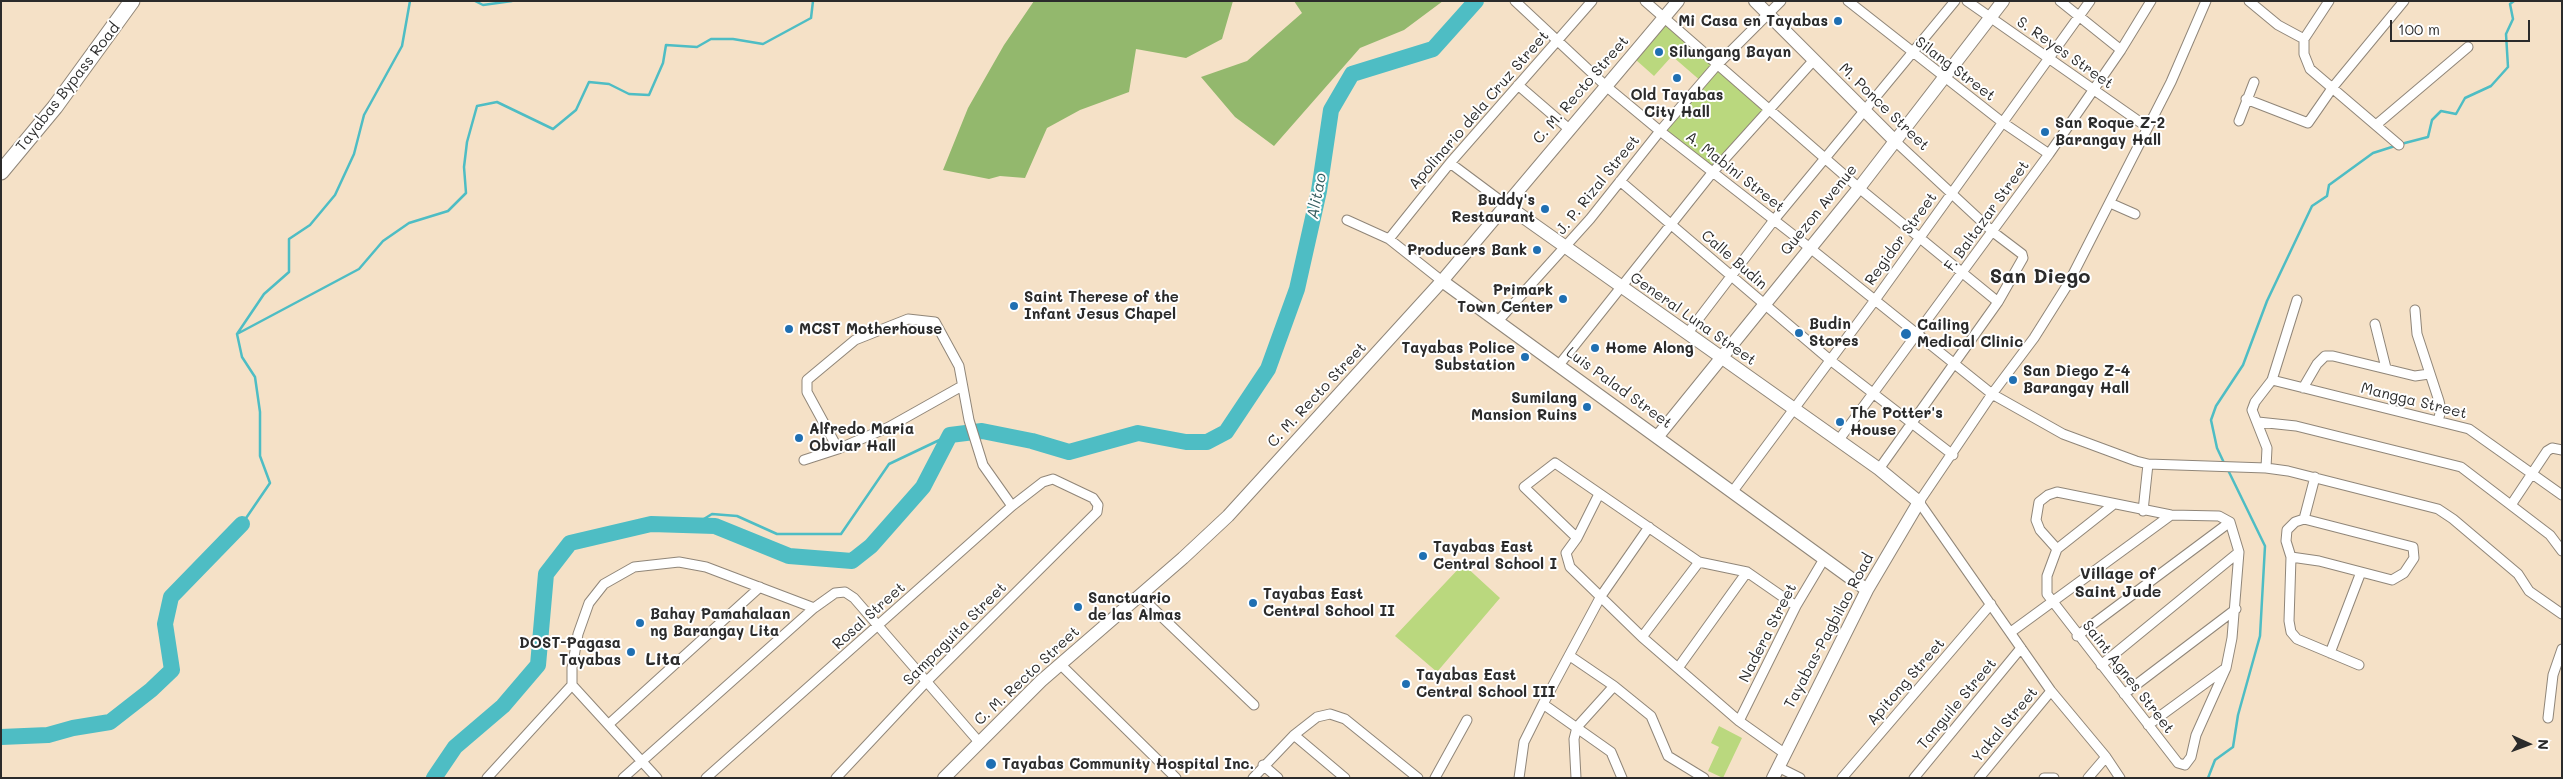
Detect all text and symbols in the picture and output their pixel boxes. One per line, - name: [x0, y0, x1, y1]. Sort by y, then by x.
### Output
- scale bar: [2393, 10, 2533, 42]
- place label: Mi Casa en Tayabas: [1678, 12, 1828, 30]
- street label: S. Reyes Street: [2013, 13, 2117, 93]
- marker: Mi Casa en Tayabas: [1832, 15, 1844, 27]
- street label: Tayabas Bypass Road: [12, 19, 124, 155]
- text: 100 m: [2398, 19, 2440, 39]
- street label: Apolinario dela Cruz Street: [1405, 27, 1553, 193]
- street label: C. M. Recto Street: [1529, 32, 1633, 148]
- street label: Silang Street: [1911, 33, 1999, 105]
- place label: Silungang Bayan: [1669, 43, 1791, 61]
- marker: Silungang Bayan: [1653, 46, 1665, 58]
- street label: M. Ponce Street: [1835, 59, 1933, 155]
- marker: Old Tayabas City Hall: [1671, 72, 1683, 84]
- place label: Old Tayabas City Hall: [1631, 86, 1723, 121]
- place label: San Roque Z-2 Barangay Hall: [2055, 114, 2165, 149]
- marker: San Roque Z-2 Barangay Hall: [2039, 126, 2051, 138]
- street label: A. Mabini Street: [1682, 128, 1788, 216]
- street label: J. P. Rizal Street: [1552, 132, 1644, 238]
- street label: F. Baltazar Street: [1941, 157, 2033, 275]
- street label: Quezon Avenue: [1777, 161, 1861, 259]
- water label: Alitao: [1303, 171, 1331, 221]
- street label: Regidor Street: [1861, 189, 1941, 289]
- place label: Buddy's Restaurant: [1451, 191, 1535, 226]
- marker: Buddy's Restaurant: [1539, 203, 1551, 215]
- street label: Calle Budin: [1697, 226, 1771, 294]
- place label: Producers Bank: [1407, 241, 1527, 259]
- marker: Producers Bank: [1531, 244, 1543, 256]
- district label: San Diego: [1990, 265, 2090, 289]
- street label: General Luna Street: [1627, 269, 1759, 369]
- place label: Primark Town Center: [1457, 281, 1553, 316]
- place label: Saint Therese of the Infant Jesus Chapel: [1024, 288, 1179, 323]
- marker: Primark Town Center: [1557, 293, 1569, 305]
- marker: Saint Therese of the Infant Jesus Chapel: [1008, 300, 1020, 312]
- place label: Budin Stores: [1809, 315, 1858, 350]
- place label: Cailing Medical Clinic: [1917, 316, 2023, 351]
- place label: MCST Motherhouse: [799, 320, 942, 338]
- marker: MCST Motherhouse: [783, 323, 795, 335]
- marker: Budin Stores: [1793, 327, 1805, 339]
- marker: Cailing Medical Clinic: [1899, 327, 1913, 341]
- street label: C. M. Recto Street: [1264, 339, 1370, 451]
- place label: Tayabas Police Substation: [1401, 339, 1515, 374]
- place label: Home Along: [1605, 339, 1694, 357]
- marker: Home Along: [1589, 342, 1601, 354]
- street label: Luis Palad Street: [1563, 344, 1675, 432]
- marker: Tayabas Police Substation: [1519, 351, 1531, 363]
- place label: San Diego Z-4 Barangay Hall: [2023, 362, 2130, 397]
- marker: San Diego Z-4 Barangay Hall: [2007, 374, 2019, 386]
- street label: Mangga Street: [2359, 379, 2469, 423]
- place label: Sumilang Mansion Ruins: [1471, 389, 1577, 424]
- marker: Sumilang Mansion Ruins: [1581, 401, 1593, 413]
- place label: The Potter's House: [1850, 404, 1943, 439]
- marker: The Potter's House: [1834, 416, 1846, 428]
- place label: Alfredo Maria Obviar Hall: [809, 420, 914, 455]
- marker: Alfredo Maria Obviar Hall: [793, 432, 805, 444]
- place label: Tayabas East Central School I: [1433, 538, 1557, 573]
- marker: Tayabas East Central School I: [1417, 550, 1429, 562]
- street label: Tayabas-Pagbilao Road: [1780, 550, 1878, 712]
- district label: Village of Saint Jude: [2075, 564, 2161, 602]
- street label: Rosal Street: [829, 579, 909, 653]
- street label: Sampaguita Street: [900, 579, 1010, 689]
- street label: Nadera Street: [1735, 581, 1801, 685]
- place label: Tayabas East Central School II: [1263, 585, 1395, 620]
- place label: Sanctuario de las Almas: [1088, 589, 1181, 624]
- marker: Tayabas East Central School II: [1247, 597, 1259, 609]
- marker: Sanctuario de las Almas: [1072, 601, 1084, 613]
- place label: Bahay Pamahalaan ng Barangay Lita: [650, 605, 790, 640]
- marker: Bahay Pamahalaan ng Barangay Lita: [634, 617, 646, 629]
- street label: Saint Agnes Street: [2078, 617, 2178, 737]
- street label: C. M. Recto Street: [971, 623, 1083, 729]
- place label: DOST-Pagasa Tayabas: [519, 634, 621, 669]
- street label: Apitong Street: [1863, 635, 1949, 729]
- marker: DOST-Pagasa Tayabas: [625, 646, 637, 658]
- district label: Lita: [645, 648, 681, 670]
- street label: Tanguile Street: [1914, 655, 2000, 753]
- place label: Tayabas East Central School III: [1416, 666, 1555, 701]
- marker: Tayabas East Central School III: [1400, 678, 1412, 690]
- street label: Yakal Street: [1968, 684, 2042, 766]
- north arrow: [2503, 719, 2553, 769]
- text: N: [2534, 739, 2553, 750]
- place label: Tayabas Community Hospital Inc.: [1002, 755, 1254, 773]
- marker: Tayabas Community Hospital Inc.: [984, 757, 998, 771]

